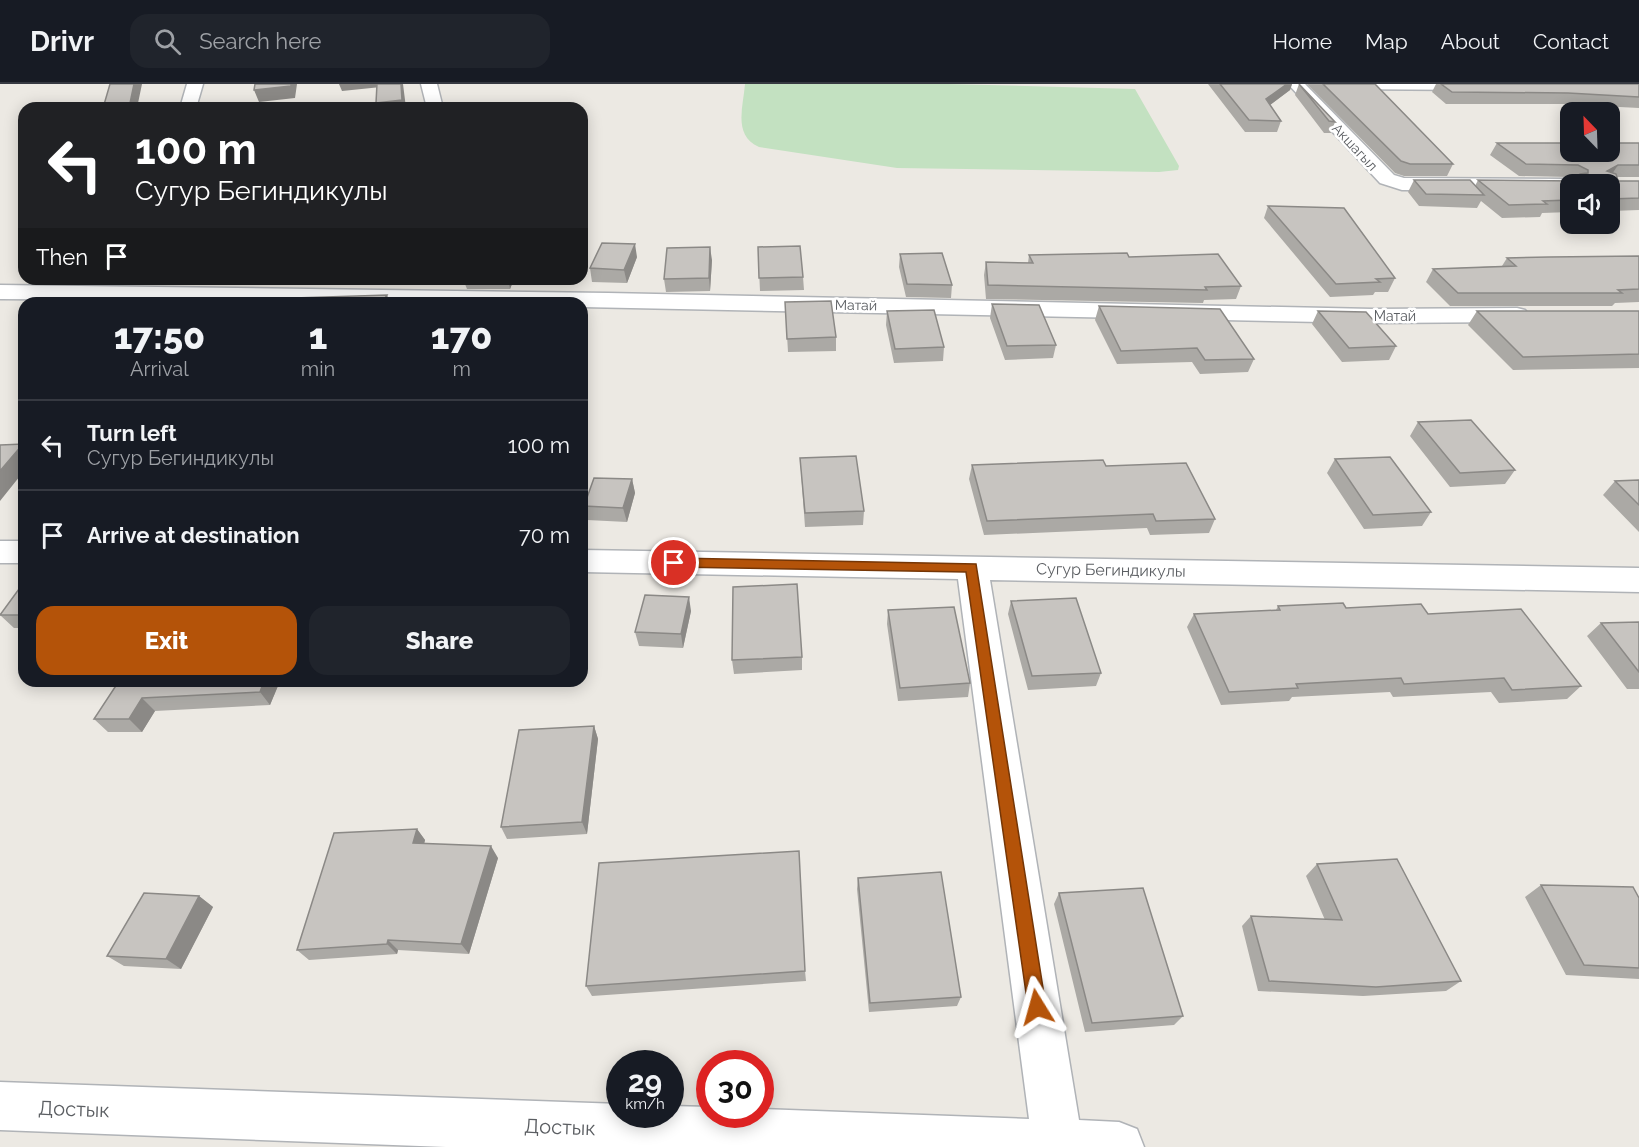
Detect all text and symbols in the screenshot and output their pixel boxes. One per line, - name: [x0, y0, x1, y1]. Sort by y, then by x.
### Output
- search box: [130, 14, 550, 68]
- text: Drivr: [30, 25, 94, 58]
- icon: search: [151, 25, 184, 58]
- text: Search here: [199, 28, 321, 54]
- text: Home: [1273, 29, 1332, 54]
- text: Map: [1365, 29, 1408, 54]
- text: About: [1441, 29, 1500, 54]
- text: Contact: [1533, 29, 1609, 54]
- north arrow: [1560, 102, 1620, 162]
- map controls: [1560, 102, 1620, 234]
- street label: Акшагыл: [1329, 120, 1381, 174]
- text: 100 m: [135, 125, 257, 174]
- icon: left: [36, 126, 114, 204]
- button: sound: [1560, 174, 1620, 234]
- text: Сугур Бегиндикулы: [135, 175, 387, 206]
- icon: arrive: [100, 240, 133, 273]
- text: Then: [36, 244, 88, 270]
- street label: Матай: [835, 297, 877, 313]
- street label: Матай: [1374, 308, 1416, 324]
- text: 17:50: [114, 315, 205, 357]
- text: 1: [309, 315, 327, 357]
- text: 170: [431, 315, 492, 357]
- text: Arrival: [130, 357, 189, 381]
- text: min: [301, 357, 335, 381]
- text: m: [452, 357, 471, 381]
- text: Turn left: [87, 420, 177, 446]
- icon: left: [36, 429, 69, 462]
- text: 100 m: [508, 432, 570, 458]
- text: Сугур Бегиндикулы: [87, 446, 274, 470]
- icon: arrive: [36, 519, 69, 552]
- text: Arrive at destination: [87, 522, 300, 548]
- text: 70 m: [519, 522, 570, 548]
- pin: [648, 537, 699, 588]
- icon: arrive: [657, 546, 690, 579]
- street label: Сугур Бегиндикулы: [1036, 559, 1186, 581]
- button: Exit: [36, 606, 297, 675]
- button: Share: [309, 606, 570, 675]
- position arrow: [1005, 975, 1069, 1039]
- speed limit sign: 30: [696, 1050, 774, 1128]
- text: 29: [628, 1064, 662, 1099]
- text: km/h: [625, 1095, 665, 1113]
- street label: Достык: [38, 1096, 110, 1122]
- street label: Достык: [524, 1114, 596, 1140]

